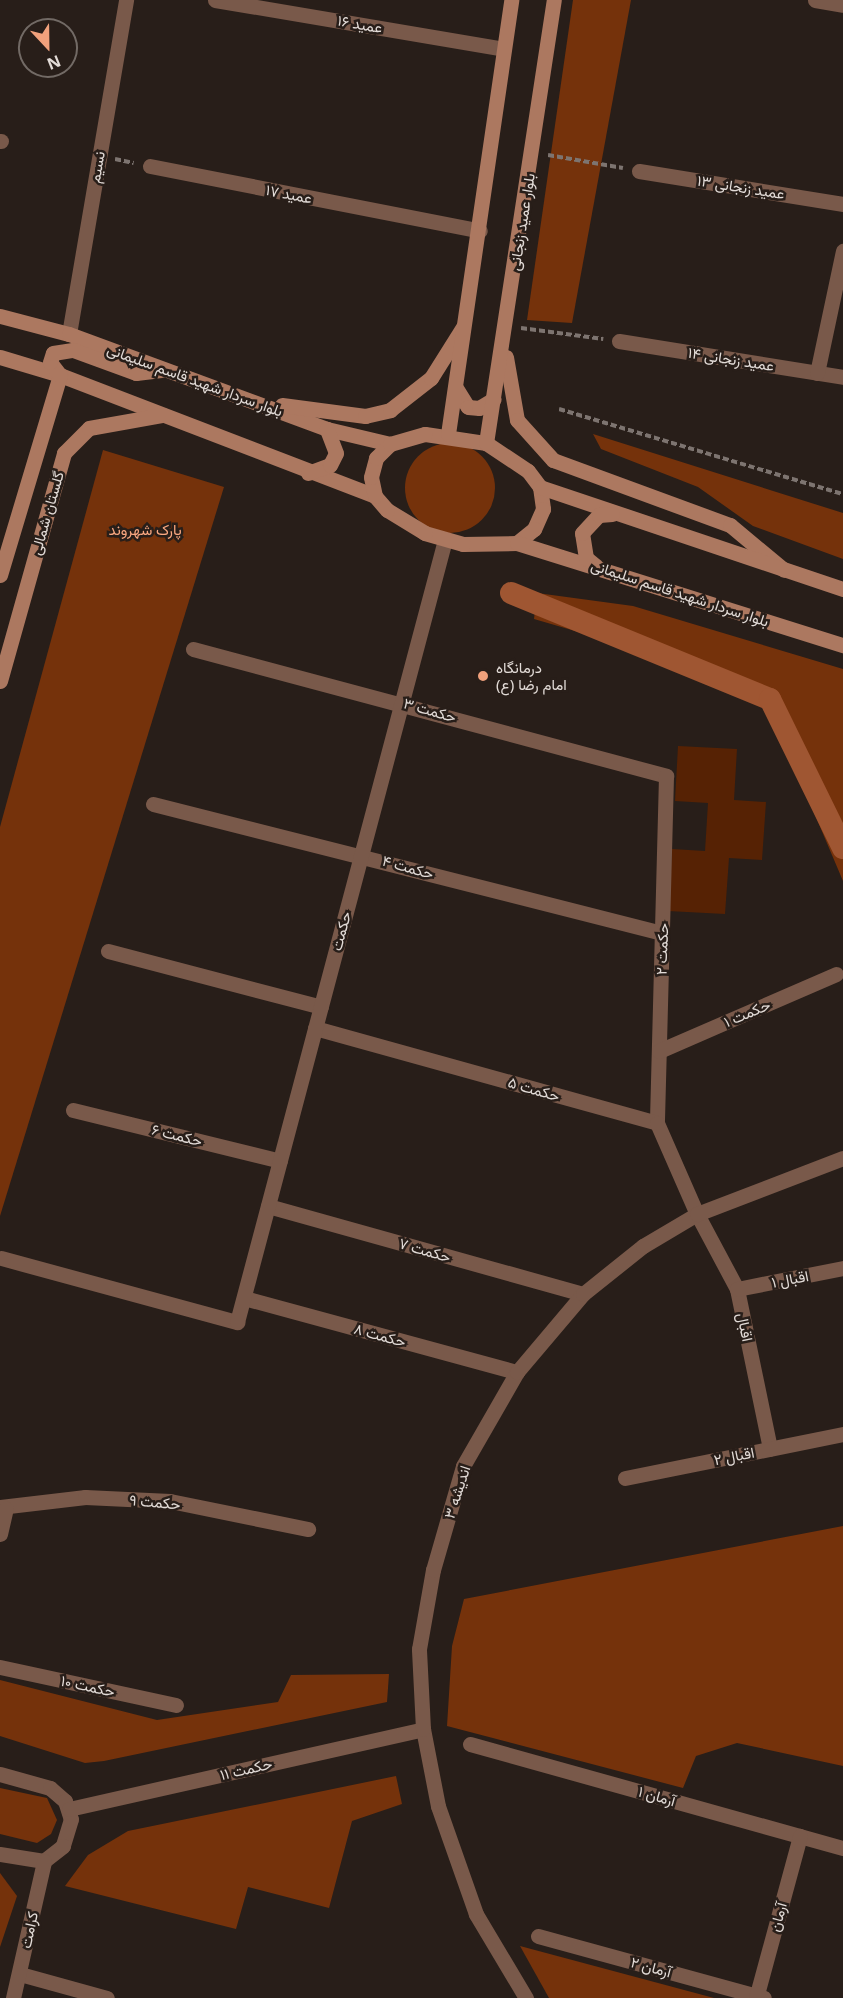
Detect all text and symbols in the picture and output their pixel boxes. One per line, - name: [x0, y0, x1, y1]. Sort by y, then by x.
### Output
- street label: عمید ۱۶: [336, 11, 384, 37]
- north arrow: [18, 18, 78, 78]
- text: N: [44, 50, 64, 75]
- street label: نسیم: [85, 150, 109, 184]
- street label: عمید زنجانی ۱۳: [696, 171, 786, 203]
- street label: بلوار عمید زنجانی: [505, 172, 539, 272]
- street label: عمید ۱۷: [264, 181, 314, 207]
- street label: بلوار سردار شهید قاسم سلیمانی: [105, 340, 285, 420]
- street label: عمید زنجانی ۱۴: [687, 343, 775, 375]
- street label: گلستان شمالی: [26, 469, 68, 557]
- park label: پارک شهروند: [108, 521, 182, 539]
- street label: بلوار سردار شهید قاسم سلیمانی: [589, 556, 771, 630]
- place label: درمانگاه امام رضا (ع): [496, 658, 567, 693]
- marker: درمانگاه امام رضا (ع): [474, 667, 492, 685]
- street label: حکمت ۳: [402, 694, 458, 726]
- street label: حکمت ۴: [380, 851, 436, 883]
- street label: حکمت: [327, 909, 355, 953]
- street label: حکمت ۲: [652, 923, 672, 975]
- street label: حکمت ۱: [721, 995, 773, 1031]
- street label: حکمت ۵: [506, 1073, 562, 1105]
- street label: حکمت ۶: [150, 1120, 204, 1150]
- street label: حکمت ۷: [397, 1234, 453, 1266]
- street label: اقبال ۱: [770, 1267, 810, 1291]
- street label: اقبال: [733, 1311, 757, 1343]
- street label: حکمت ۸: [352, 1319, 408, 1351]
- street label: اقبال ۲: [712, 1443, 756, 1469]
- street label: اندیشه ۳: [440, 1463, 474, 1521]
- street label: حکمت ۹: [129, 1491, 181, 1513]
- street label: حکمت ۱۰: [59, 1671, 117, 1701]
- street label: حکمت ۱۱: [218, 1754, 274, 1784]
- street label: آرمان ۱: [636, 1782, 678, 1810]
- street label: آرمان: [765, 1900, 791, 1934]
- street label: کرامت: [16, 1910, 42, 1950]
- street label: آرمان ۲: [629, 1953, 673, 1981]

